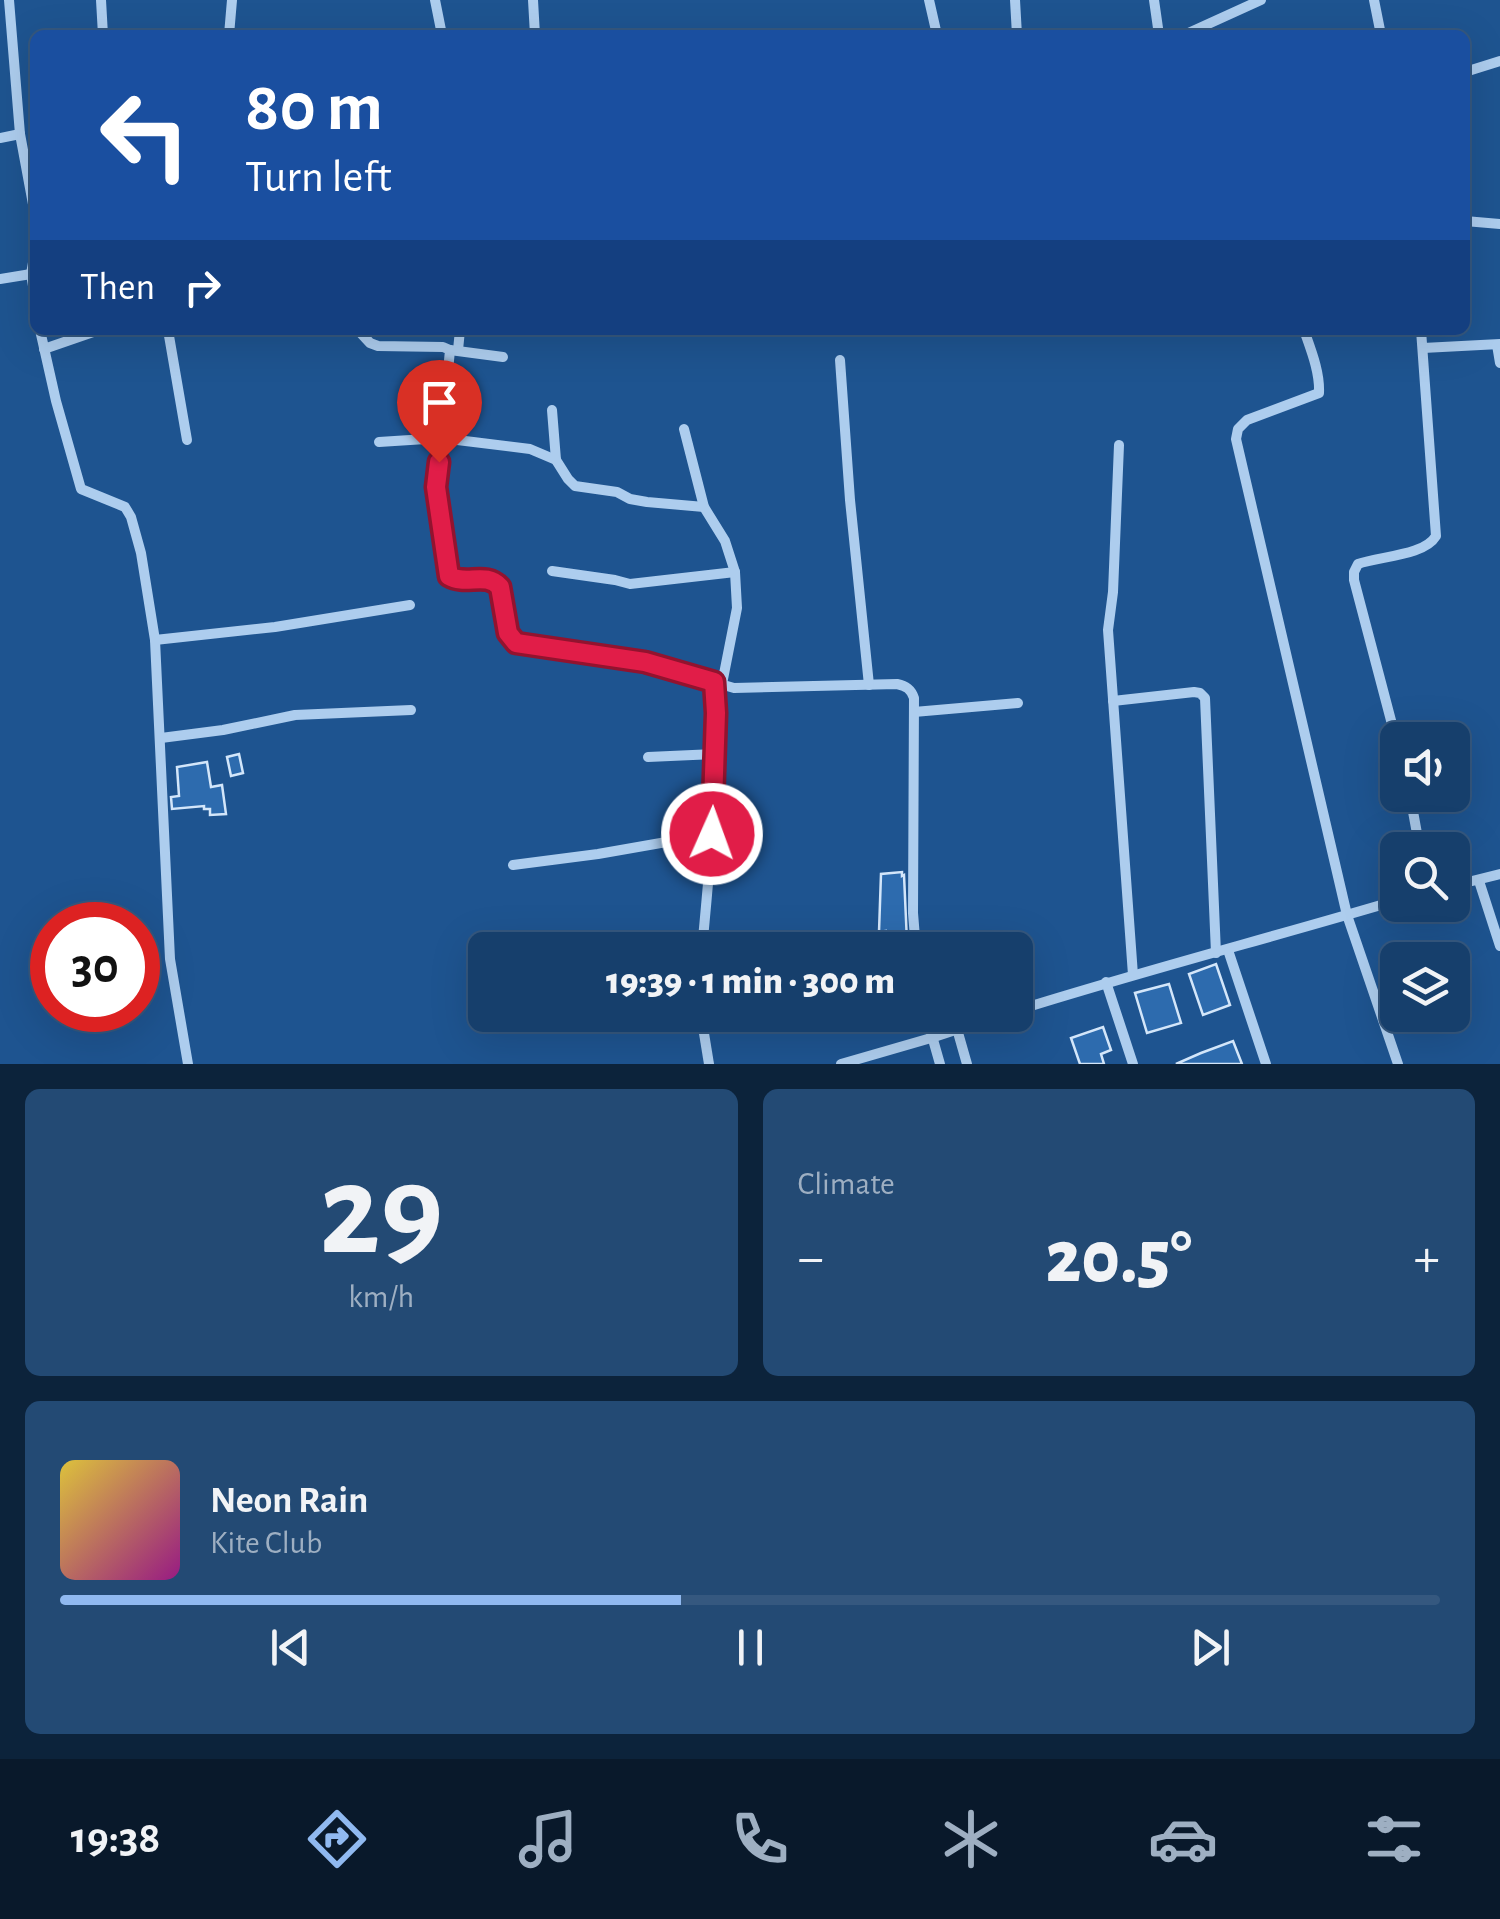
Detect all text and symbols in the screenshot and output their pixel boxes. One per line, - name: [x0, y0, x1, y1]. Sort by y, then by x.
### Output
- icon: left: [80, 70, 210, 200]
- text: 80 m: [245, 73, 383, 143]
- text: Turn left: [245, 155, 392, 200]
- icon: right: [175, 260, 230, 315]
- text: Then: [80, 269, 155, 307]
- pin: [397, 360, 482, 463]
- icon: arrive: [412, 375, 467, 430]
- map controls: [1380, 722, 1470, 1032]
- button: sound: [1380, 722, 1470, 812]
- position arrow: [660, 782, 764, 886]
- button: search: [1380, 832, 1470, 922]
- speed limit sign: 30: [30, 902, 160, 1032]
- button: layers: [1380, 942, 1470, 1032]
- text: 19:39 · 1 min · 300 m: [606, 963, 895, 1001]
- text: 29: [319, 1148, 443, 1278]
- text: Climate: [798, 1168, 895, 1200]
- text: 20.5°: [1045, 1221, 1192, 1296]
- text: −: [798, 1231, 824, 1286]
- text: +: [1414, 1231, 1440, 1286]
- text: km/h: [348, 1281, 414, 1313]
- text: Neon Rain: [210, 1482, 368, 1520]
- text: Kite Club: [210, 1527, 322, 1559]
- icon: previous: [263, 1620, 318, 1675]
- icon: pause: [723, 1620, 778, 1675]
- icon: next: [1183, 1620, 1238, 1675]
- icon: directions: [302, 1804, 372, 1874]
- icon: music: [513, 1804, 583, 1874]
- icon: phone: [725, 1804, 795, 1874]
- icon: climate: [936, 1804, 1006, 1874]
- icon: car: [1148, 1804, 1218, 1874]
- icon: filters: [1359, 1804, 1429, 1874]
- text: 19:38: [71, 1816, 161, 1861]

